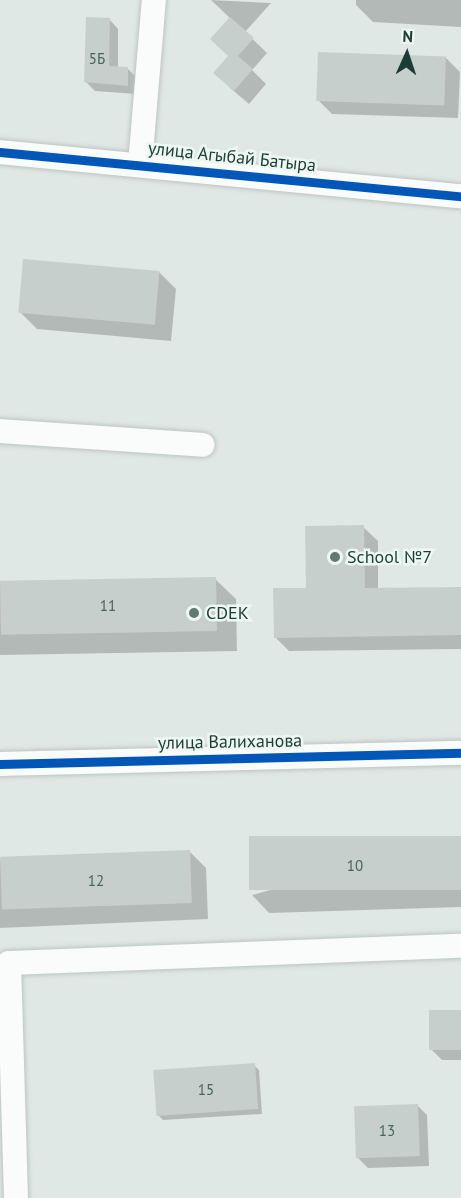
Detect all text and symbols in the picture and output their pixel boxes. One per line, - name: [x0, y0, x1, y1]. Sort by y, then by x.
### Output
- north arrow: [377, 24, 437, 84]
- text: N: [402, 26, 414, 46]
- house number: 5Б: [89, 50, 105, 68]
- street label: улица Агыбай Батыра: [147, 137, 317, 177]
- place label: School №7: [347, 546, 432, 568]
- marker: School №7: [328, 550, 342, 564]
- house number: 11: [100, 597, 116, 615]
- place label: CDEK: [206, 602, 249, 624]
- marker: CDEK: [187, 606, 201, 620]
- street label: улица Валиханова: [158, 730, 302, 754]
- house number: 10: [347, 857, 363, 875]
- house number: 12: [88, 872, 104, 890]
- house number: 15: [198, 1081, 214, 1099]
- house number: 13: [379, 1122, 395, 1140]

